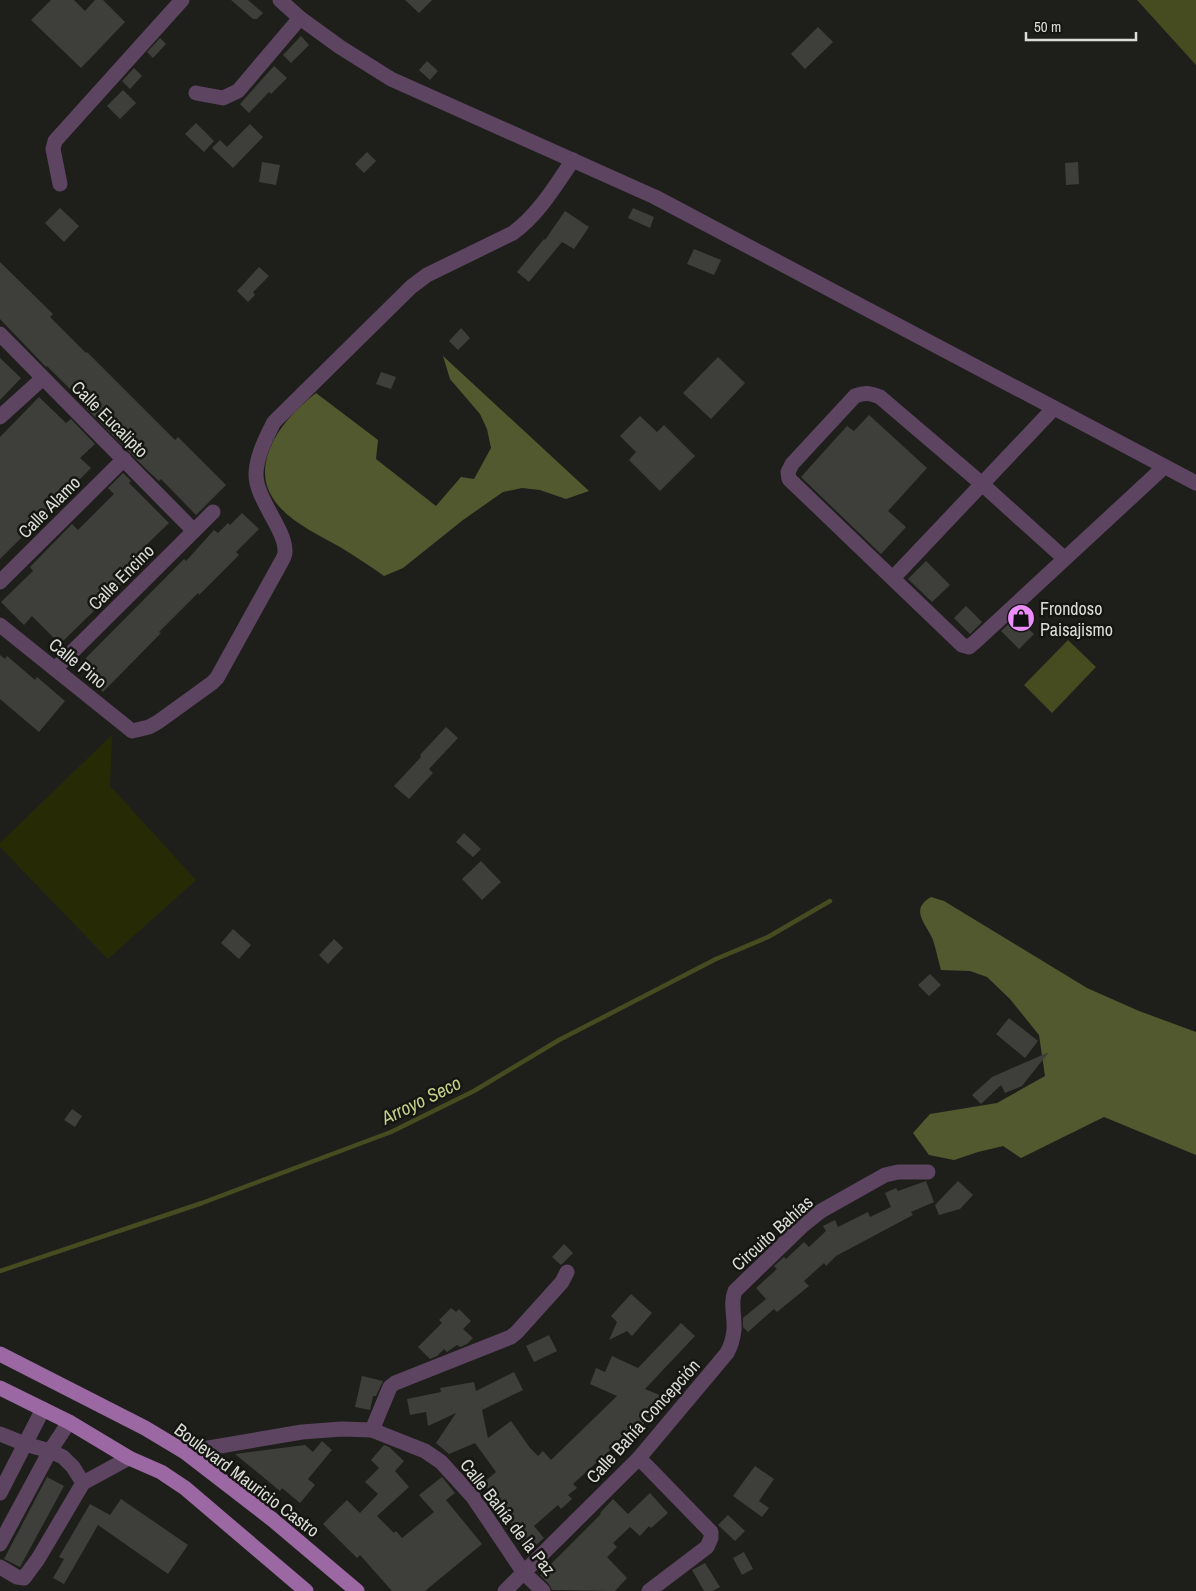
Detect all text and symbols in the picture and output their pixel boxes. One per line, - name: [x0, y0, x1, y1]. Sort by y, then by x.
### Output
- scale bar: [1026, 10, 1136, 42]
- text: 50 m: [1034, 16, 1061, 37]
- street label: Calle Eucalipto: [66, 375, 154, 463]
- street label: Calle Alamo: [12, 470, 86, 544]
- street label: Calle Encino: [83, 539, 159, 615]
- place label: Frondoso Paisajismo: [1040, 596, 1113, 642]
- shop icon: Frondoso Paisajismo: [1006, 603, 1036, 633]
- street label: Calle Pino: [44, 632, 112, 694]
- water label: Arroyo Seco: [376, 1069, 466, 1131]
- street label: Circuito Bahías: [726, 1190, 818, 1276]
- street label: Calle Bahía Concepción: [580, 1353, 706, 1489]
- street label: Boulevard Mauricio Castro: [169, 1417, 325, 1543]
- street label: Calle Bahía de la Paz: [454, 1453, 562, 1581]

